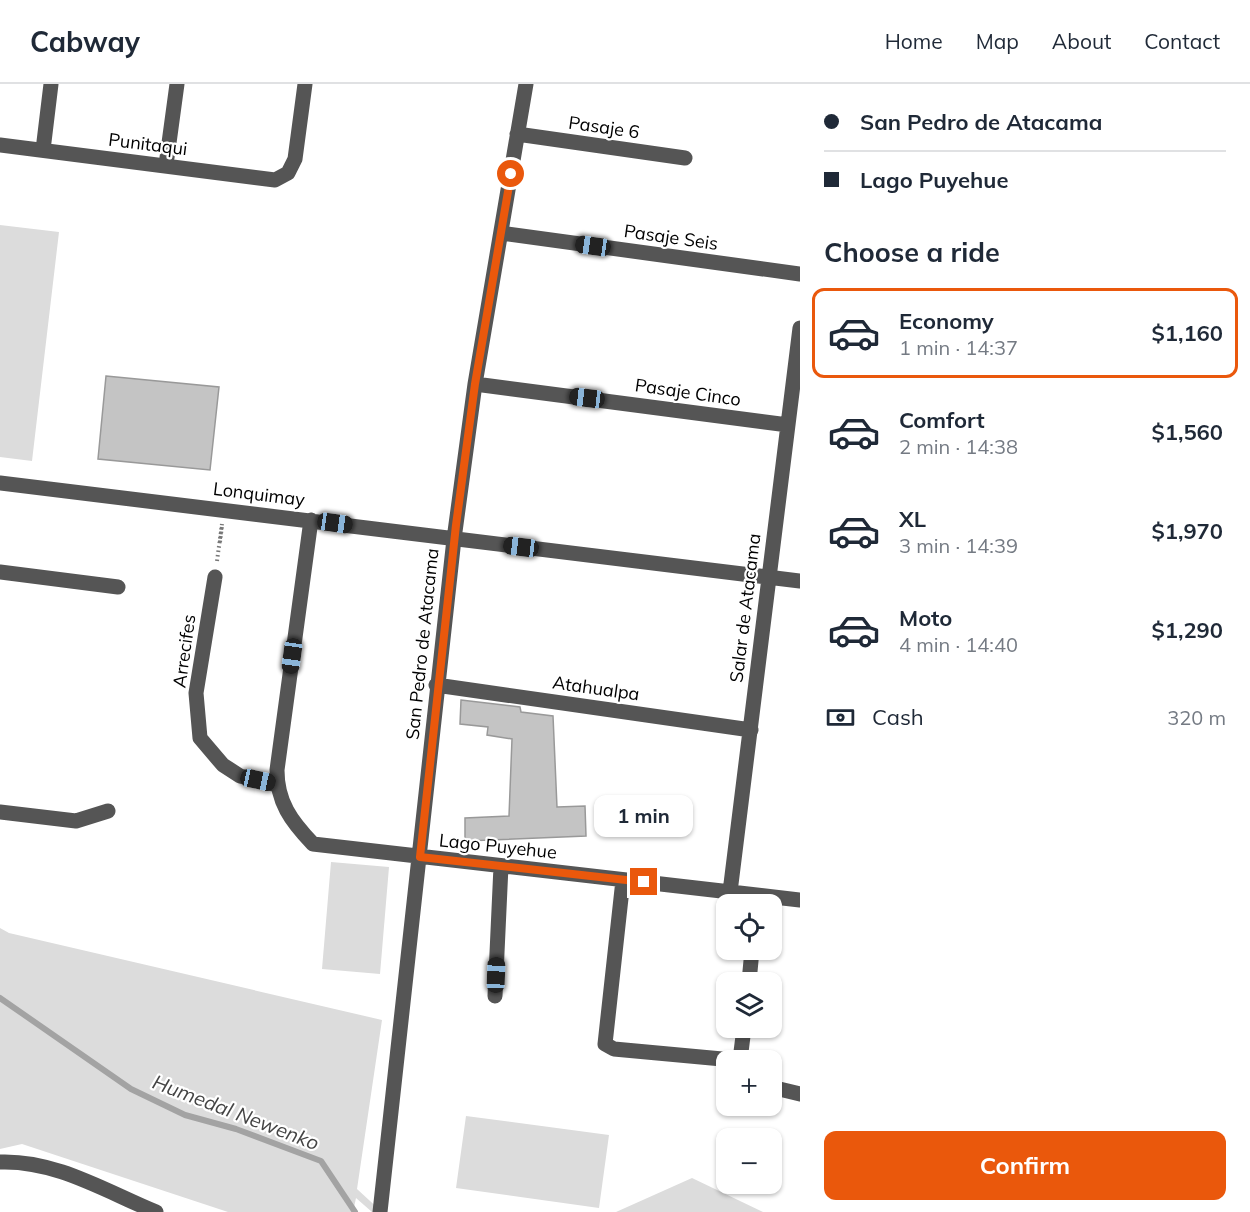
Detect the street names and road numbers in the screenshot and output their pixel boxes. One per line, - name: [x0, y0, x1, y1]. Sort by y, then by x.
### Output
- street label: Pasaje 6: [567, 111, 641, 143]
- street label: Punitaqui: [107, 128, 189, 160]
- street label: Pasaje Seis: [622, 219, 720, 255]
- street label: Pasaje Cinco: [634, 373, 742, 411]
- street label: Lonquimay: [212, 477, 307, 511]
- street label: Salar de Atacama: [724, 532, 766, 684]
- street label: San Pedro de Atacama: [401, 547, 443, 741]
- street label: Arrecifes: [167, 613, 201, 689]
- street label: Atahualpa: [551, 671, 641, 705]
- street label: Lago Puyehue: [438, 828, 558, 864]

